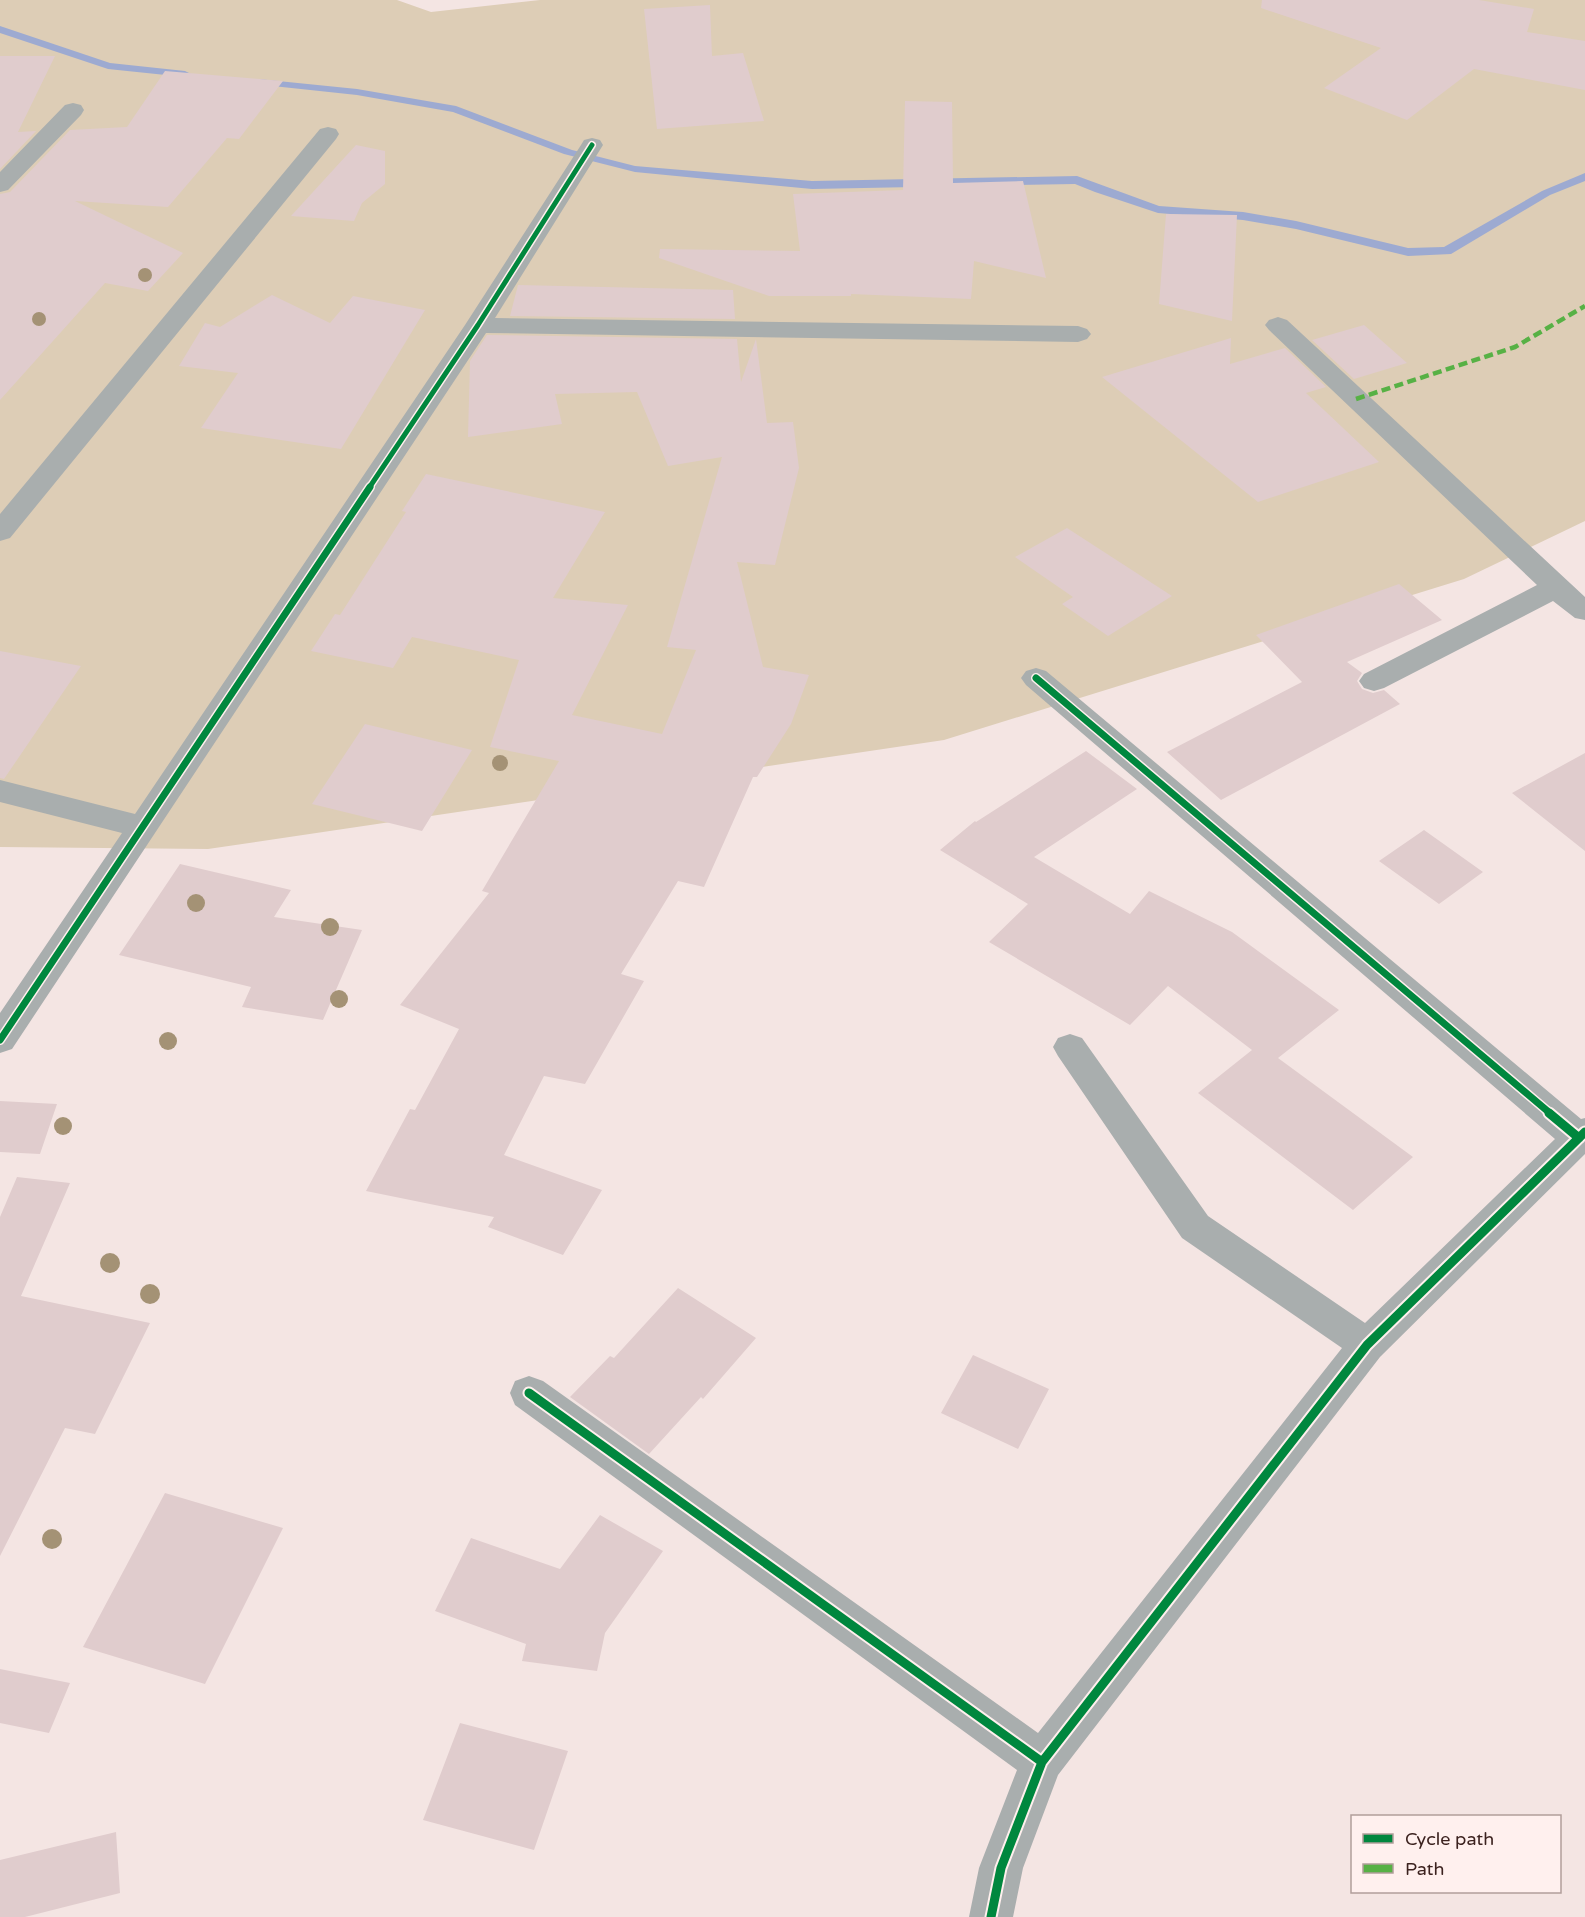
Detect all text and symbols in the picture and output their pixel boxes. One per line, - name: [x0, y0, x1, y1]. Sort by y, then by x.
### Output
- legend: [1351, 1815, 1561, 1893]
- text: Cycle path: [1405, 1828, 1494, 1850]
- text: Path: [1405, 1858, 1444, 1880]

